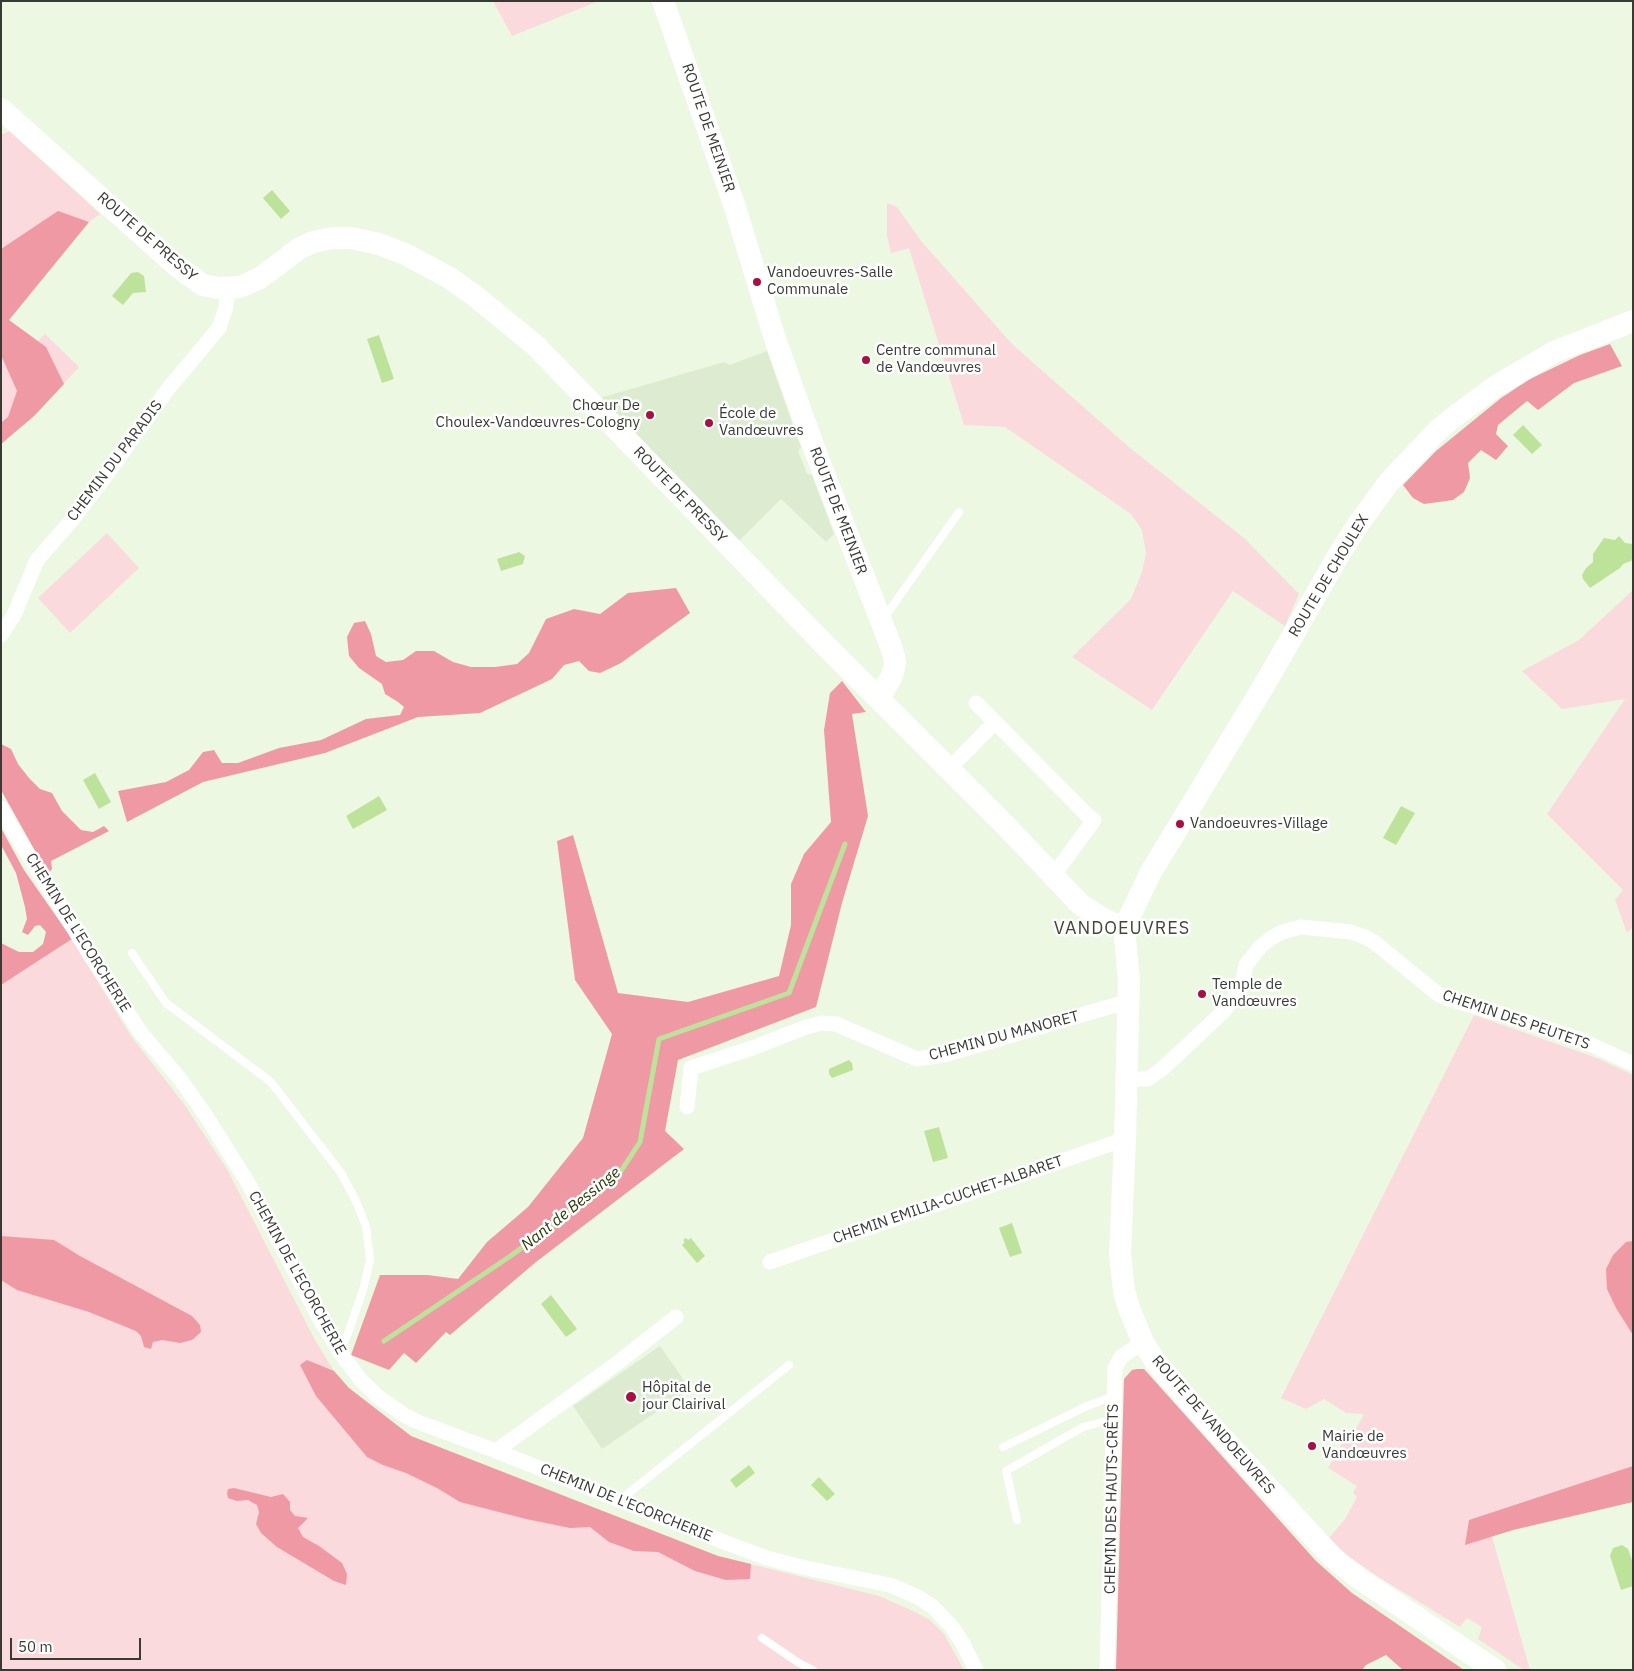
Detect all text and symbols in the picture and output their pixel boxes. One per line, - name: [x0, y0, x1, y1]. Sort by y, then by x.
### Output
- street label: ROUTE DE MEINIER: [677, 61, 739, 195]
- street label: ROUTE DE PRESSY: [93, 189, 201, 285]
- place label: Vandoeuvres-Salle Communale: [767, 264, 893, 299]
- marker: Vandoeuvres-Salle Communale: [751, 276, 763, 288]
- place label: Centre communal de Vandœuvres: [876, 342, 996, 377]
- marker: Centre communal de Vandœuvres: [860, 354, 872, 366]
- street label: CHEMIN DU PARADIS: [64, 397, 166, 525]
- place label: Chœur De Choulex-Vandœuvres-Cologny: [436, 397, 640, 432]
- place label: École de Vandœuvres: [719, 405, 804, 440]
- marker: Chœur De Choulex-Vandœuvres-Cologny: [644, 409, 656, 421]
- marker: École de Vandœuvres: [703, 417, 715, 429]
- street label: ROUTE DE PRESSY: [629, 443, 731, 547]
- street label: ROUTE DE MEINIER: [805, 445, 871, 577]
- street label: ROUTE DE CHOULEX: [1285, 512, 1373, 640]
- place label: Vandoeuvres-Village: [1190, 815, 1328, 833]
- marker: Vandoeuvres-Village: [1174, 818, 1186, 830]
- street label: CHEMIN DE L'ECORCHERIE: [22, 850, 134, 1016]
- district label: VANDOEUVRES: [1052, 918, 1192, 940]
- place label: Temple de Vandœuvres: [1212, 976, 1297, 1011]
- street label: CHEMIN DES PEUTETS: [1440, 986, 1592, 1054]
- marker: Temple de Vandœuvres: [1196, 988, 1208, 1000]
- street label: CHEMIN DU MANORET: [927, 1007, 1081, 1065]
- street label: CHEMIN EMILIA-CUCHET-ALBARET: [831, 1152, 1065, 1248]
- water label: Nant de Bessinge: [517, 1163, 625, 1255]
- street label: CHEMIN DE L'ECORCHERIE: [244, 1188, 350, 1358]
- street label: ROUTE DE VANDOEUVRES: [1148, 1352, 1278, 1498]
- place label: Hôpital de jour Clairival: [642, 1379, 725, 1414]
- marker: Hôpital de jour Clairival: [624, 1390, 638, 1404]
- street label: CHEMIN DES HAUTS-CRÊTS: [1101, 1404, 1123, 1594]
- place label: Mairie de Vandœuvres: [1322, 1428, 1407, 1463]
- marker: Mairie de Vandœuvres: [1306, 1440, 1318, 1452]
- street label: CHEMIN DE L'ECORCHERIE: [537, 1460, 715, 1546]
- scale bar: [12, 1628, 144, 1660]
- text: 50 m: [18, 1637, 53, 1656]

